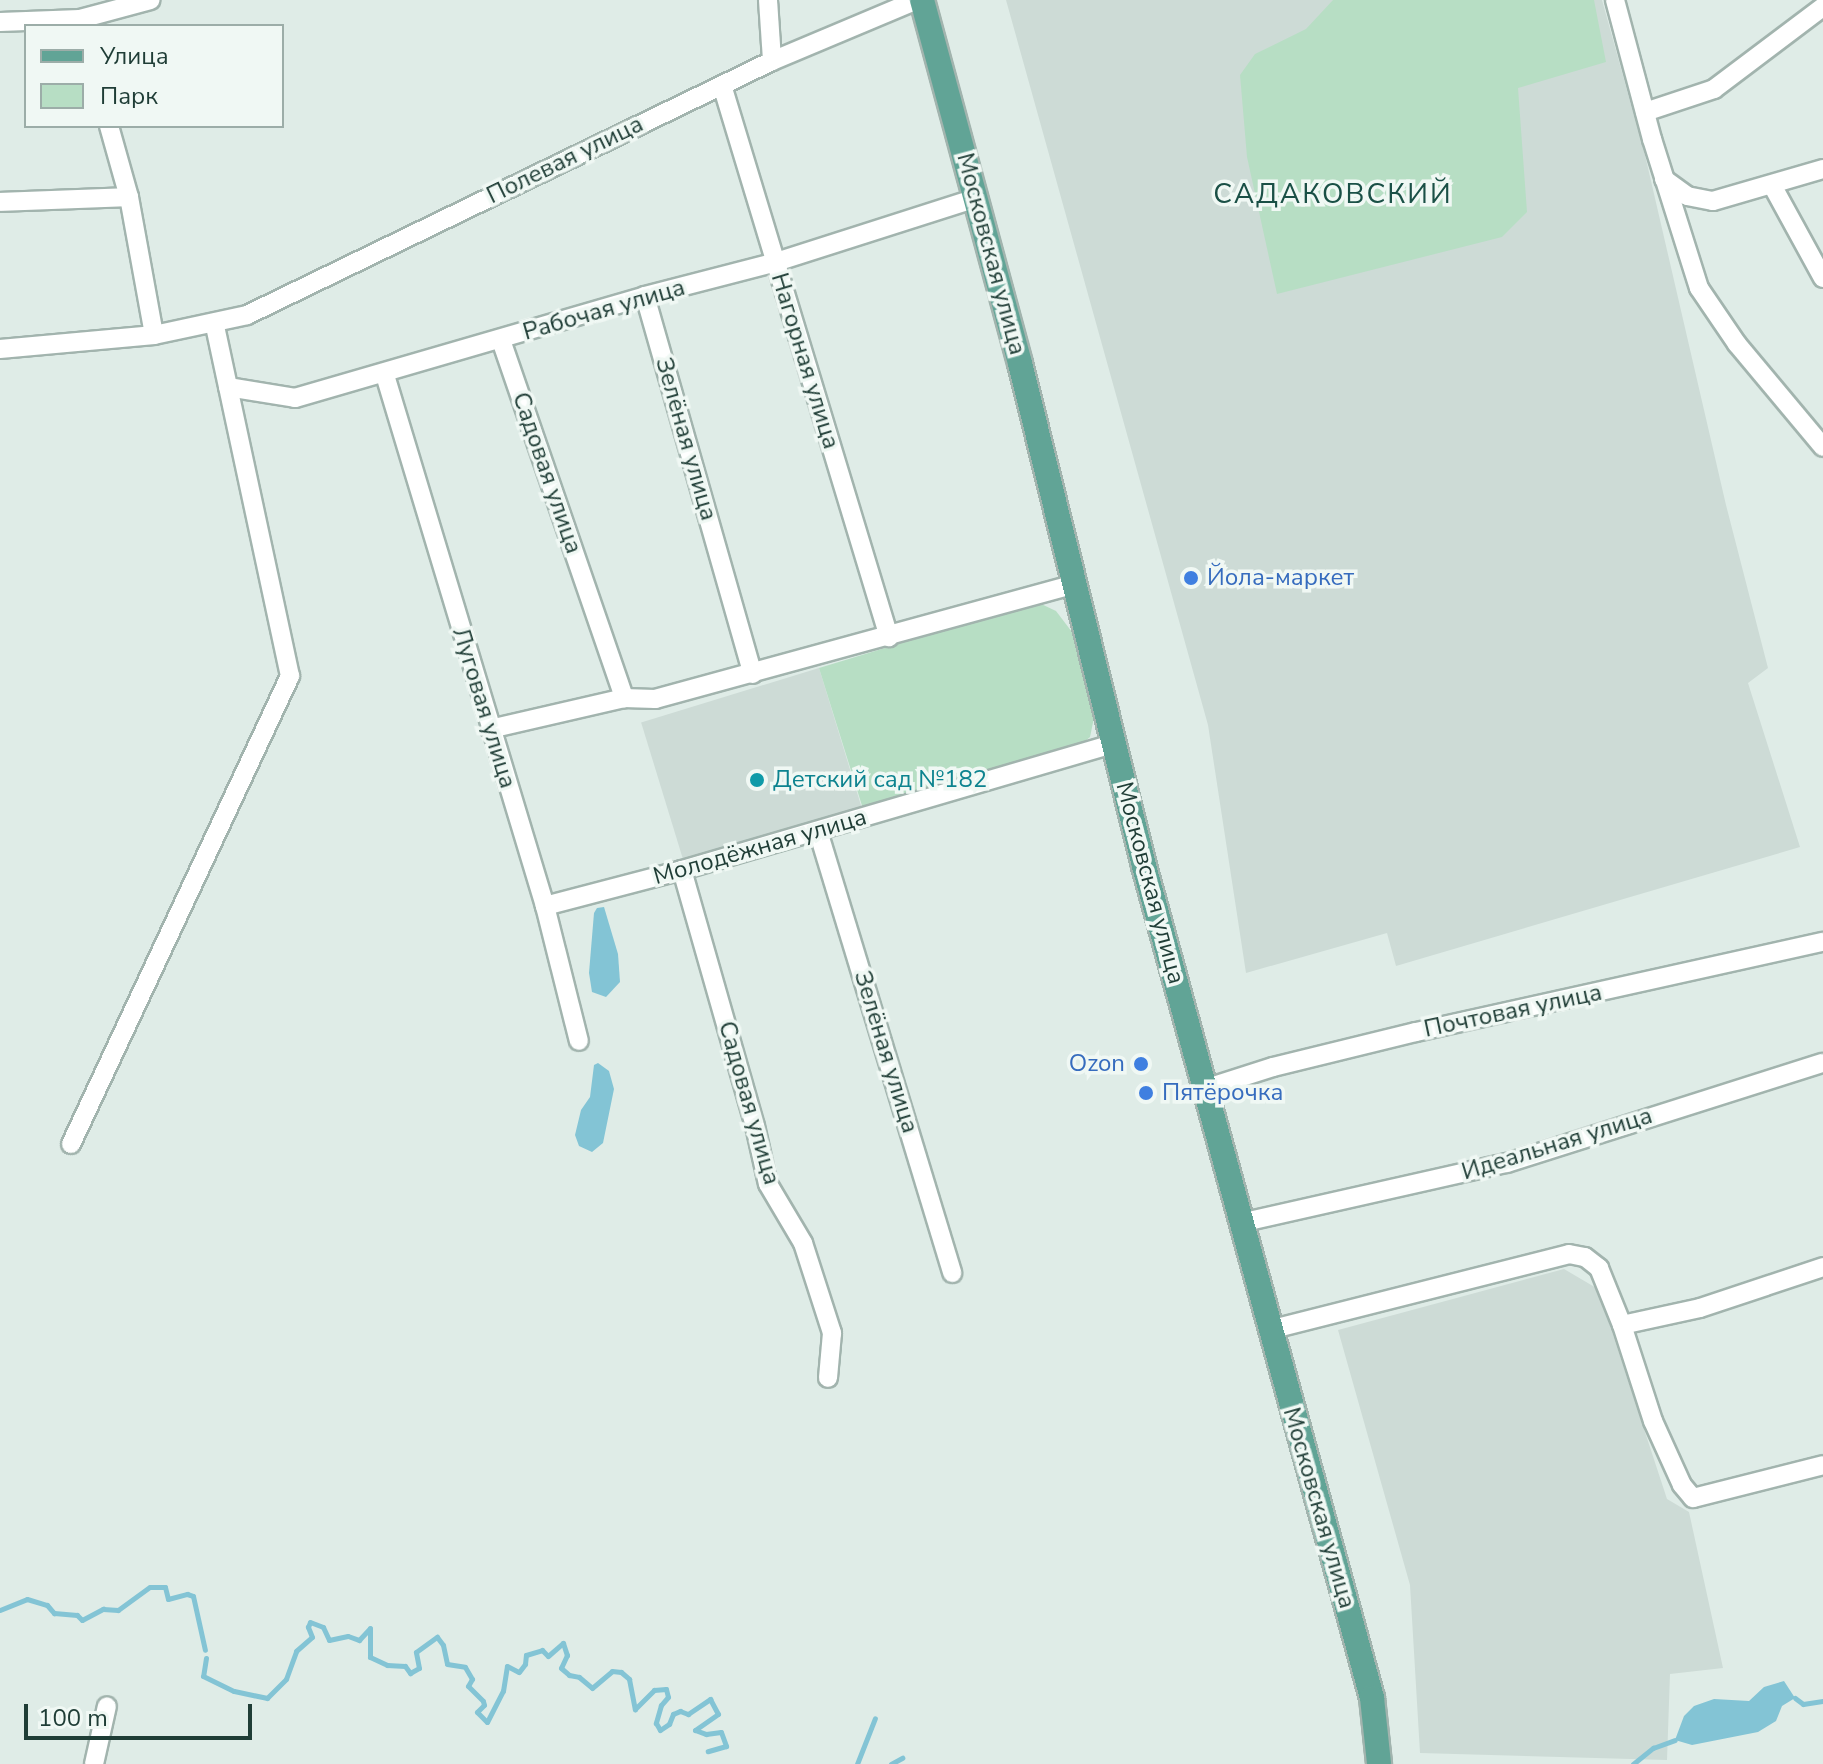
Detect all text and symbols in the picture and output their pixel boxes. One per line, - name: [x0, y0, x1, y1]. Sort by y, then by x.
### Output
- legend: [24, 24, 284, 128]
- text: Улица: [100, 40, 169, 72]
- text: Парк: [100, 80, 158, 112]
- street label: Полевая улица: [482, 110, 648, 210]
- street label: Московская улица: [950, 150, 1032, 358]
- district label: САДАКОВСКИЙ: [1213, 177, 1453, 211]
- street label: Нагорная улица: [765, 270, 845, 452]
- street label: Рабочая улица: [520, 273, 688, 347]
- street label: Зелёная улица: [649, 354, 723, 524]
- street label: Садовая улица: [506, 389, 588, 557]
- place label: Йола-маркет: [1207, 564, 1354, 592]
- marker: Йола-маркет: [1182, 569, 1200, 587]
- street label: Луговая улица: [446, 624, 522, 792]
- place label: Детский сад №182: [773, 766, 987, 794]
- marker: Детский сад №182: [748, 771, 766, 789]
- street label: Московская улица: [1109, 779, 1191, 987]
- street label: Молодёжная улица: [650, 803, 870, 891]
- street label: Зелёная улица: [848, 967, 924, 1137]
- street label: Почтовая улица: [1421, 978, 1605, 1044]
- street label: Садовая улица: [712, 1018, 786, 1188]
- place label: Ozon: [1069, 1050, 1125, 1078]
- marker: Ozon: [1132, 1055, 1150, 1073]
- place label: Пятёрочка: [1162, 1079, 1283, 1107]
- marker: Пятёрочка: [1137, 1084, 1155, 1102]
- street label: Идеальная улица: [1458, 1101, 1656, 1187]
- street label: Московская улица: [1277, 1404, 1361, 1612]
- scale bar: [28, 1688, 256, 1738]
- text: 100 m: [38, 1702, 108, 1734]

